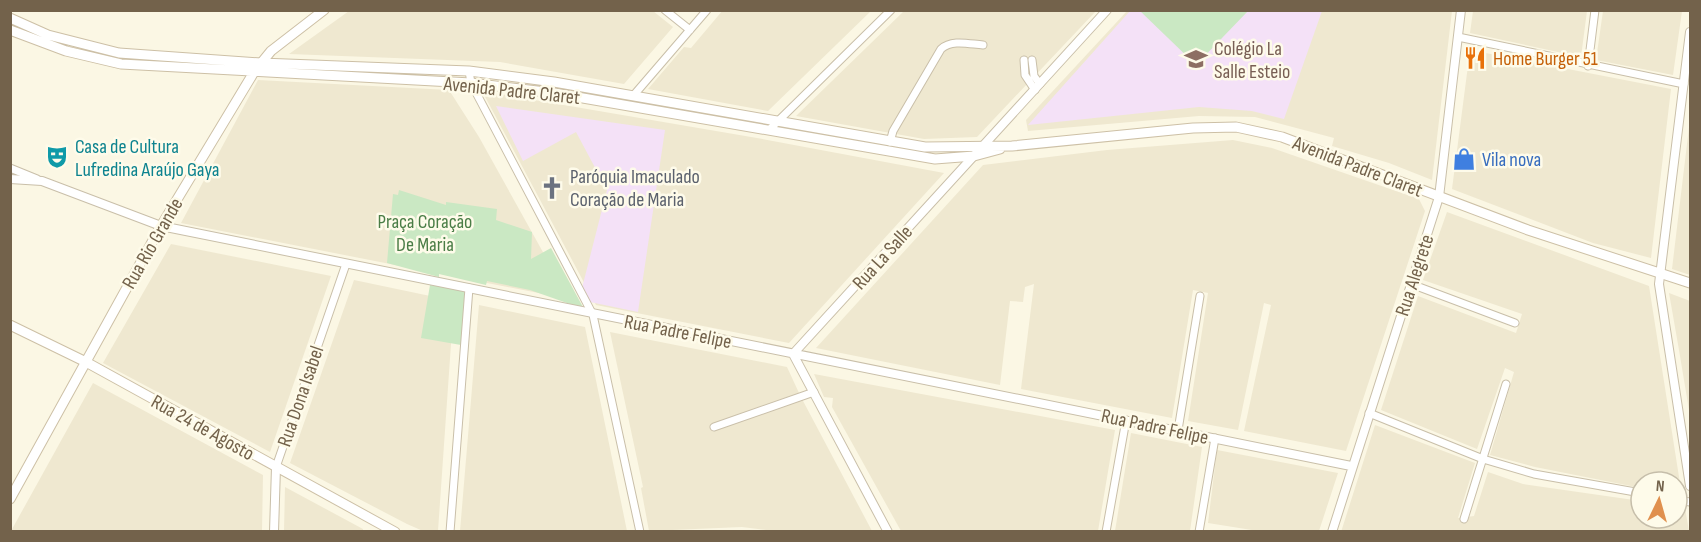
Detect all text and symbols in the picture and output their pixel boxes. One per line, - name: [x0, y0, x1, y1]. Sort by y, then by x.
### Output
- place label: Colégio La Salle Esteio: [1214, 37, 1290, 84]
- restaurant icon: Home Burger 51: [1462, 45, 1488, 71]
- school or university icon: Colégio La Salle Esteio: [1183, 46, 1209, 72]
- place label: Home Burger 51: [1493, 47, 1598, 71]
- street label: Avenida Padre Claret: [442, 72, 581, 110]
- street label: Avenida Padre Claret: [1288, 131, 1426, 203]
- place label: Casa de Cultura Lufredina Araújo Gaya: [75, 135, 220, 182]
- theatre icon: Casa de Cultura Lufredina Araújo Gaya: [44, 144, 70, 170]
- shop icon: Vila nova: [1451, 146, 1477, 172]
- place label: Vila nova: [1482, 148, 1541, 172]
- place label: Paróquia Imaculado Coração de Maria: [570, 165, 700, 212]
- church icon: Paróquia Imaculado Coração de Maria: [539, 175, 565, 201]
- street label: Rua Rio Grande: [117, 194, 189, 293]
- park label: Praça Coração De Maria: [378, 210, 472, 257]
- street label: Rua La Salle: [848, 220, 918, 295]
- street label: Rua Alegrete: [1390, 231, 1439, 319]
- street label: Rua Padre Felipe: [622, 310, 734, 354]
- street label: Rua Dona Isabel: [273, 343, 329, 450]
- street label: Rua 24 de Agosto: [147, 390, 258, 466]
- street label: Rua Padre Felipe: [1099, 404, 1211, 450]
- north arrow: [1629, 470, 1689, 530]
- text: N: [1655, 477, 1665, 496]

